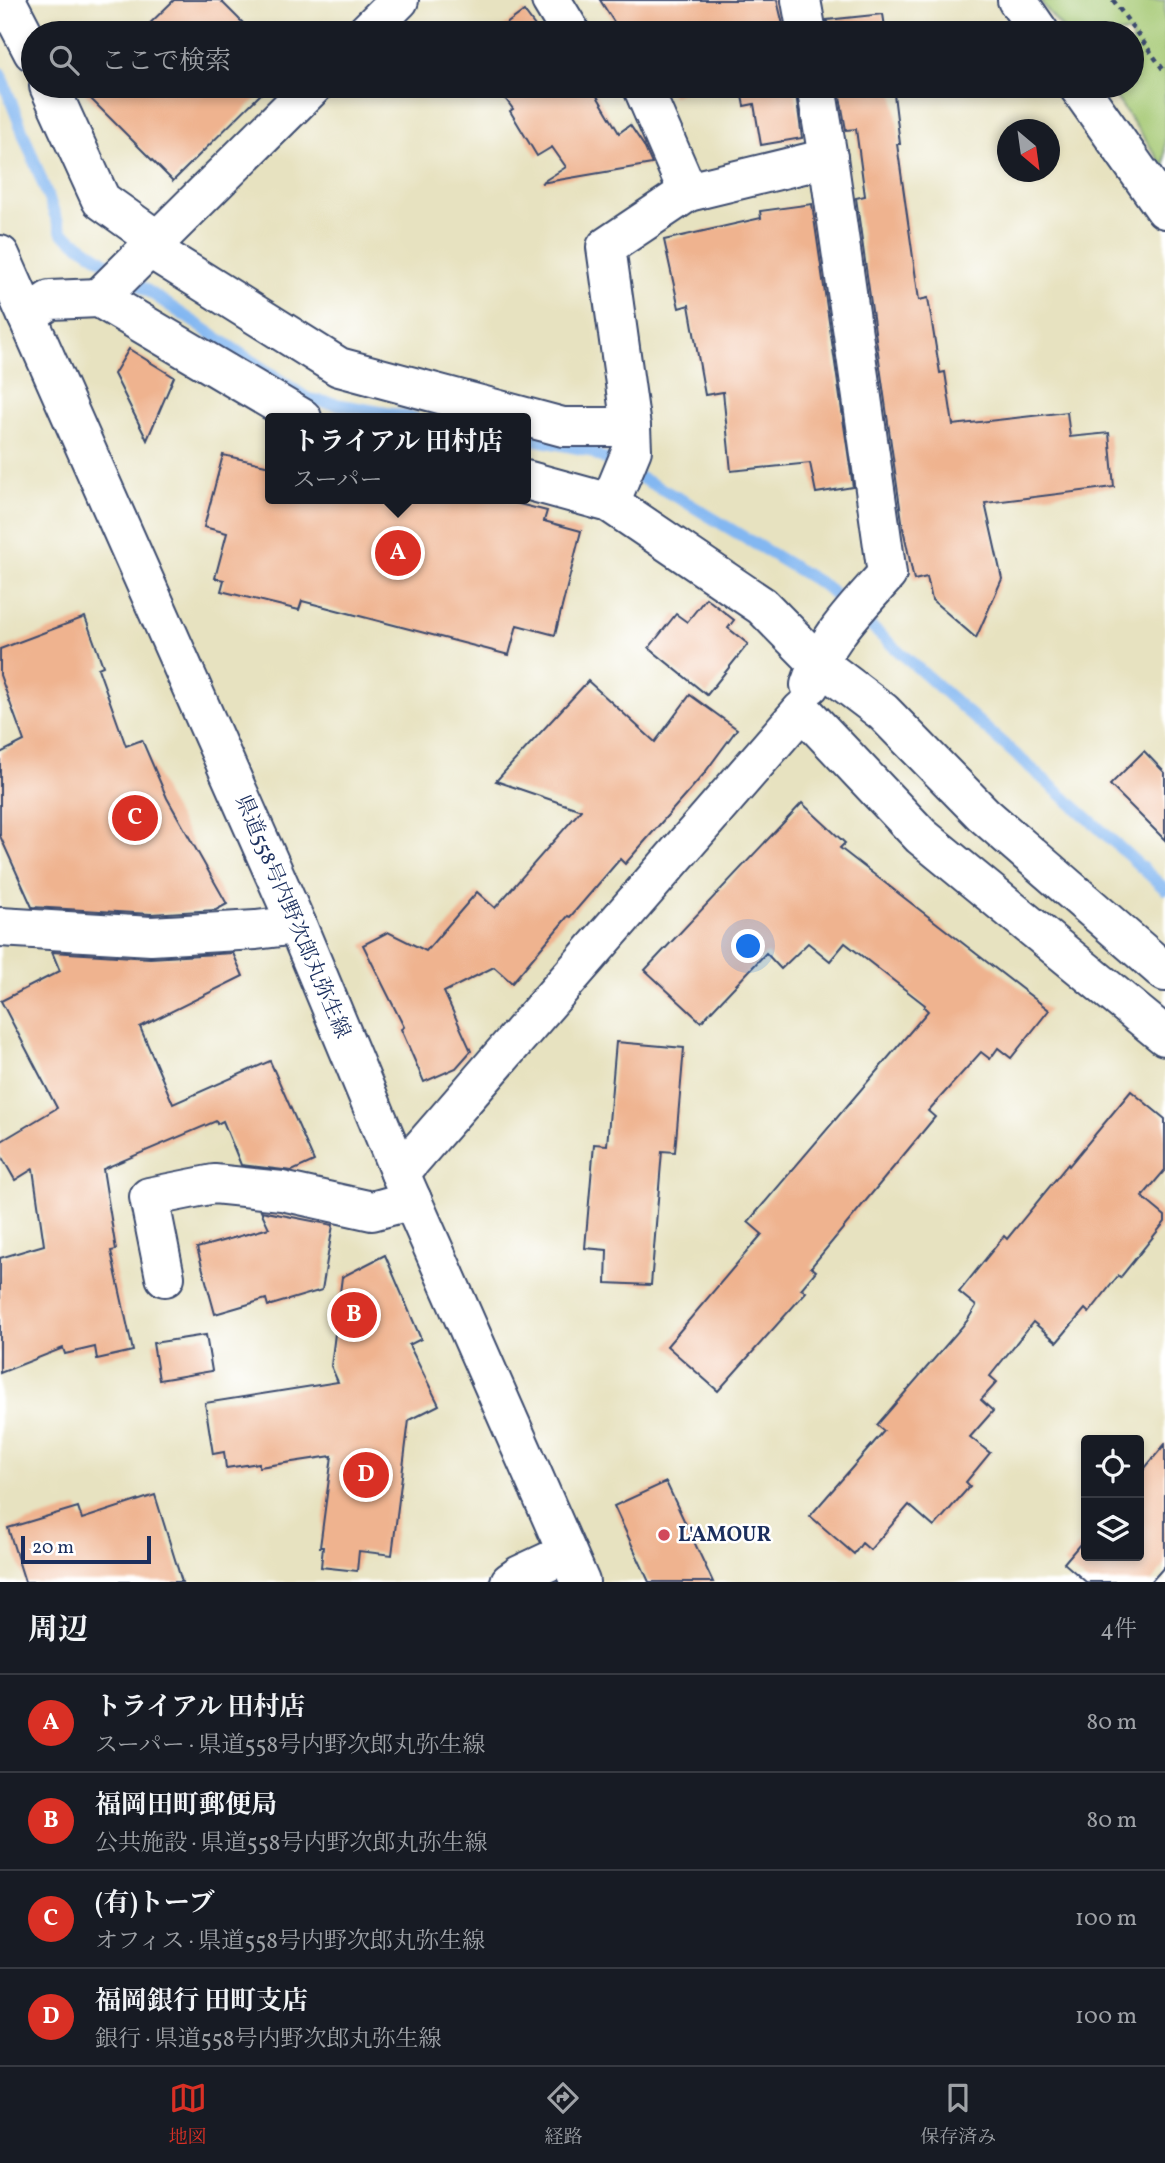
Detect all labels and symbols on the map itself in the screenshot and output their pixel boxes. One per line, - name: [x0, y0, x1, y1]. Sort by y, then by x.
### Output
- north arrow: [997, 119, 1060, 182]
- pin: A: [375, 527, 421, 579]
- street label: 県道558号内野次郎丸弥生線: [227, 791, 357, 1043]
- pin: C: [112, 792, 158, 844]
- your location: [731, 929, 765, 963]
- pin: B: [331, 1289, 377, 1341]
- pin: D: [343, 1449, 389, 1501]
- place label: L'AMOUR: [678, 1521, 772, 1550]
- marker: L'AMOUR: [656, 1527, 672, 1543]
- scale bar: [21, 1533, 150, 1565]

